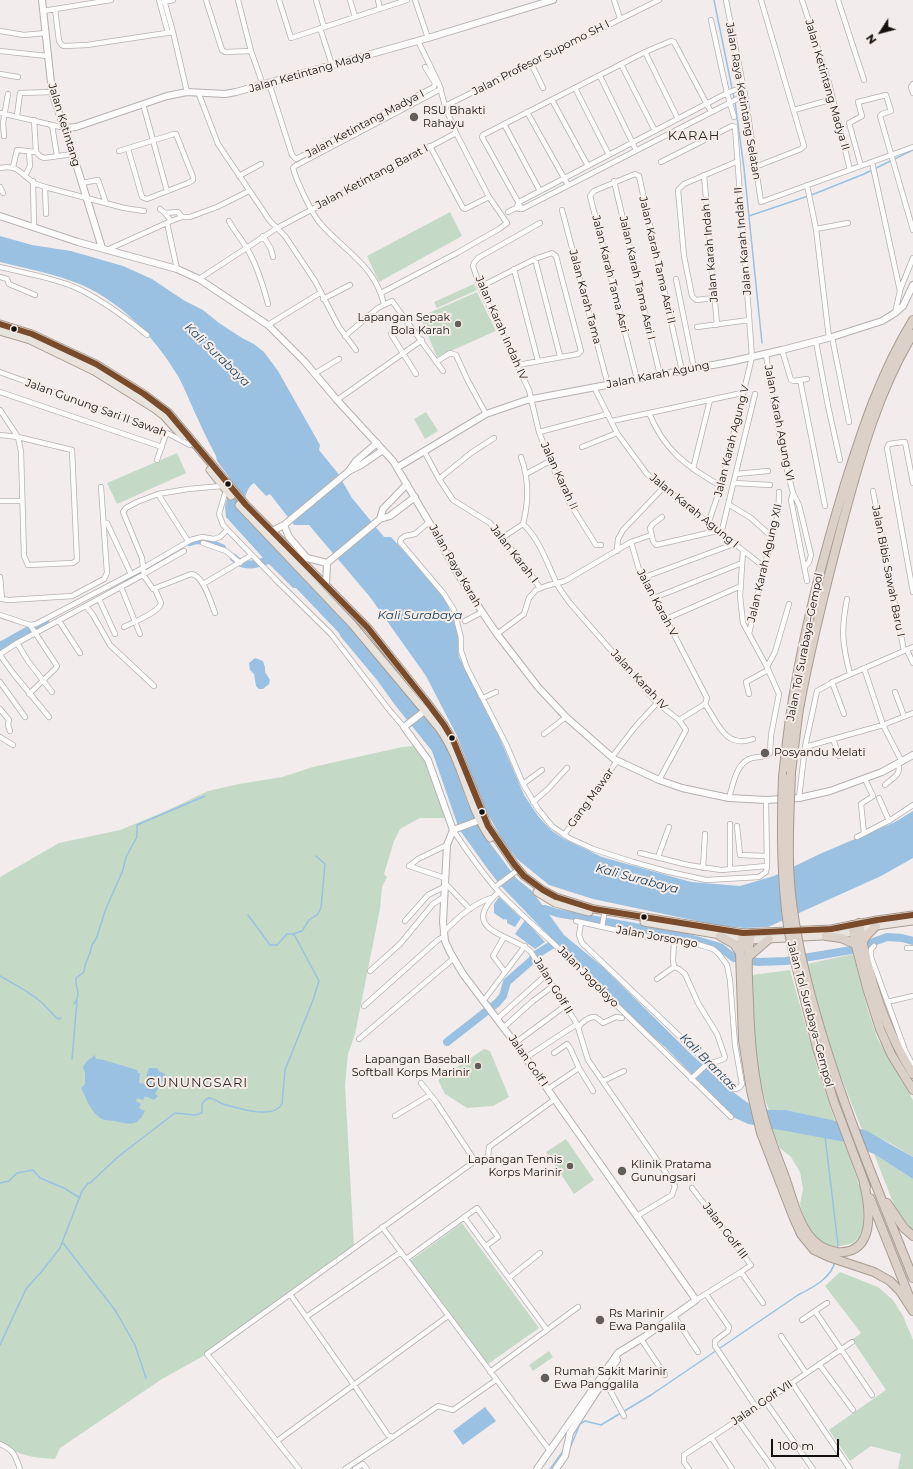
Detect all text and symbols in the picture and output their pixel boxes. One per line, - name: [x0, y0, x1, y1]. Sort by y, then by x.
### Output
- north arrow: [861, 12, 901, 52]
- street label: Jalan Profesor Supomo SH I: [470, 18, 612, 98]
- street label: Jalan Ketintang Madya II: [802, 18, 852, 152]
- street label: Jalan Raya Ketintang Selatan: [723, 21, 763, 181]
- text: N: [863, 31, 880, 47]
- street label: Jalan Ketintang Madya: [248, 48, 372, 96]
- street label: Jalan Ketintang: [45, 82, 83, 168]
- street label: Jalan Ketintang Madya I: [304, 87, 426, 161]
- place label: RSU Bhakti Rahayu: [423, 104, 486, 130]
- marker: RSU Bhakti Rahayu: [408, 111, 420, 123]
- district label: KARAH: [668, 128, 720, 144]
- street label: Jalan Ketintang Barat I: [314, 142, 430, 212]
- street label: Jalan Karah Indah II: [732, 186, 754, 296]
- street label: Jalan Karah Tama Asri II: [636, 195, 678, 325]
- street label: Jalan Karah Indah I: [699, 197, 721, 303]
- street label: Jalan Karah Tama Asri: [589, 214, 631, 334]
- street label: Jalan Karah Tama Asri I: [616, 215, 658, 341]
- street label: Jalan Karah Tama: [566, 248, 604, 346]
- street label: Jalan Karah Indah IV: [472, 274, 530, 382]
- place label: Lapangan Sepak Bola Karah: [357, 311, 450, 337]
- marker: Lapangan Sepak Bola Karah: [453, 319, 463, 329]
- water label: Kali Surabaya: [181, 320, 253, 390]
- unlabelled marker: [9, 324, 19, 334]
- street label: Jalan Karah Agung: [605, 359, 711, 391]
- street label: Jalan Karah Agung VI: [761, 364, 797, 482]
- street label: Jalan Gunung Sari II Sawah: [23, 376, 169, 440]
- street label: Jalan Karah Agung V: [712, 384, 752, 498]
- street label: Jalan Karah II: [538, 440, 580, 512]
- street label: Jalan Karah Agung I: [647, 471, 741, 551]
- unlabelled marker: [223, 479, 233, 489]
- street label: Jalan Karah Agung XII: [745, 503, 785, 623]
- street label: Jalan Bibis Sawah Baru I: [869, 504, 907, 638]
- street label: Jalan Raya Karah: [426, 522, 484, 610]
- street label: Jalan Karah I: [487, 522, 541, 586]
- street label: Jalan Karah V: [634, 567, 680, 639]
- street label: Jalan Tol Surabaya–Gempol: [784, 572, 826, 722]
- water label: Kali Surabaya: [378, 608, 462, 622]
- street label: Jalan Karah IV: [608, 647, 670, 713]
- unlabelled marker: [447, 733, 457, 743]
- place label: Posyandu Melati: [774, 746, 865, 760]
- marker: Posyandu Melati: [759, 747, 771, 759]
- street label: Gang Mawar: [565, 766, 617, 830]
- unlabelled marker: [477, 807, 487, 817]
- water label: Kali Surabaya: [594, 861, 680, 897]
- unlabelled marker: [639, 912, 649, 922]
- street label: Jalan Jorsongo: [615, 923, 699, 951]
- street label: Jalan Tol Surabaya–Gempol: [784, 940, 836, 1088]
- street label: Jalan Jogoloyo: [555, 944, 621, 1010]
- street label: Jalan Golf II: [531, 956, 575, 1016]
- water label: Kali Brantas: [677, 1031, 739, 1093]
- street label: Jalan Golf I: [505, 1033, 551, 1089]
- place label: Lapangan Baseball Softball Korps Marinir: [352, 1053, 470, 1079]
- marker: Lapangan Baseball Softball Korps Marinir: [473, 1061, 483, 1071]
- district label: GUNUNGSARI: [146, 1075, 248, 1091]
- place label: Lapangan Tennis Korps Marinir: [468, 1153, 562, 1179]
- place label: Klinik Pratama Gunungsari: [631, 1158, 712, 1184]
- marker: Lapangan Tennis Korps Marinir: [565, 1161, 575, 1171]
- marker: Klinik Pratama Gunungsari: [616, 1165, 628, 1177]
- street label: Jalan Golf III: [700, 1200, 750, 1262]
- place label: Rs Marinir Ewa Pangalila: [609, 1307, 686, 1333]
- marker: Rs Marinir Ewa Pangalila: [594, 1314, 606, 1326]
- place label: Rumah Sakit Marinir Ewa Panggalila: [554, 1365, 667, 1391]
- marker: Rumah Sakit Marinir Ewa Panggalila: [539, 1372, 551, 1384]
- street label: Jalan Golf VII: [729, 1378, 795, 1428]
- scale bar: [773, 1431, 841, 1457]
- text: 100 m: [778, 1438, 814, 1453]

